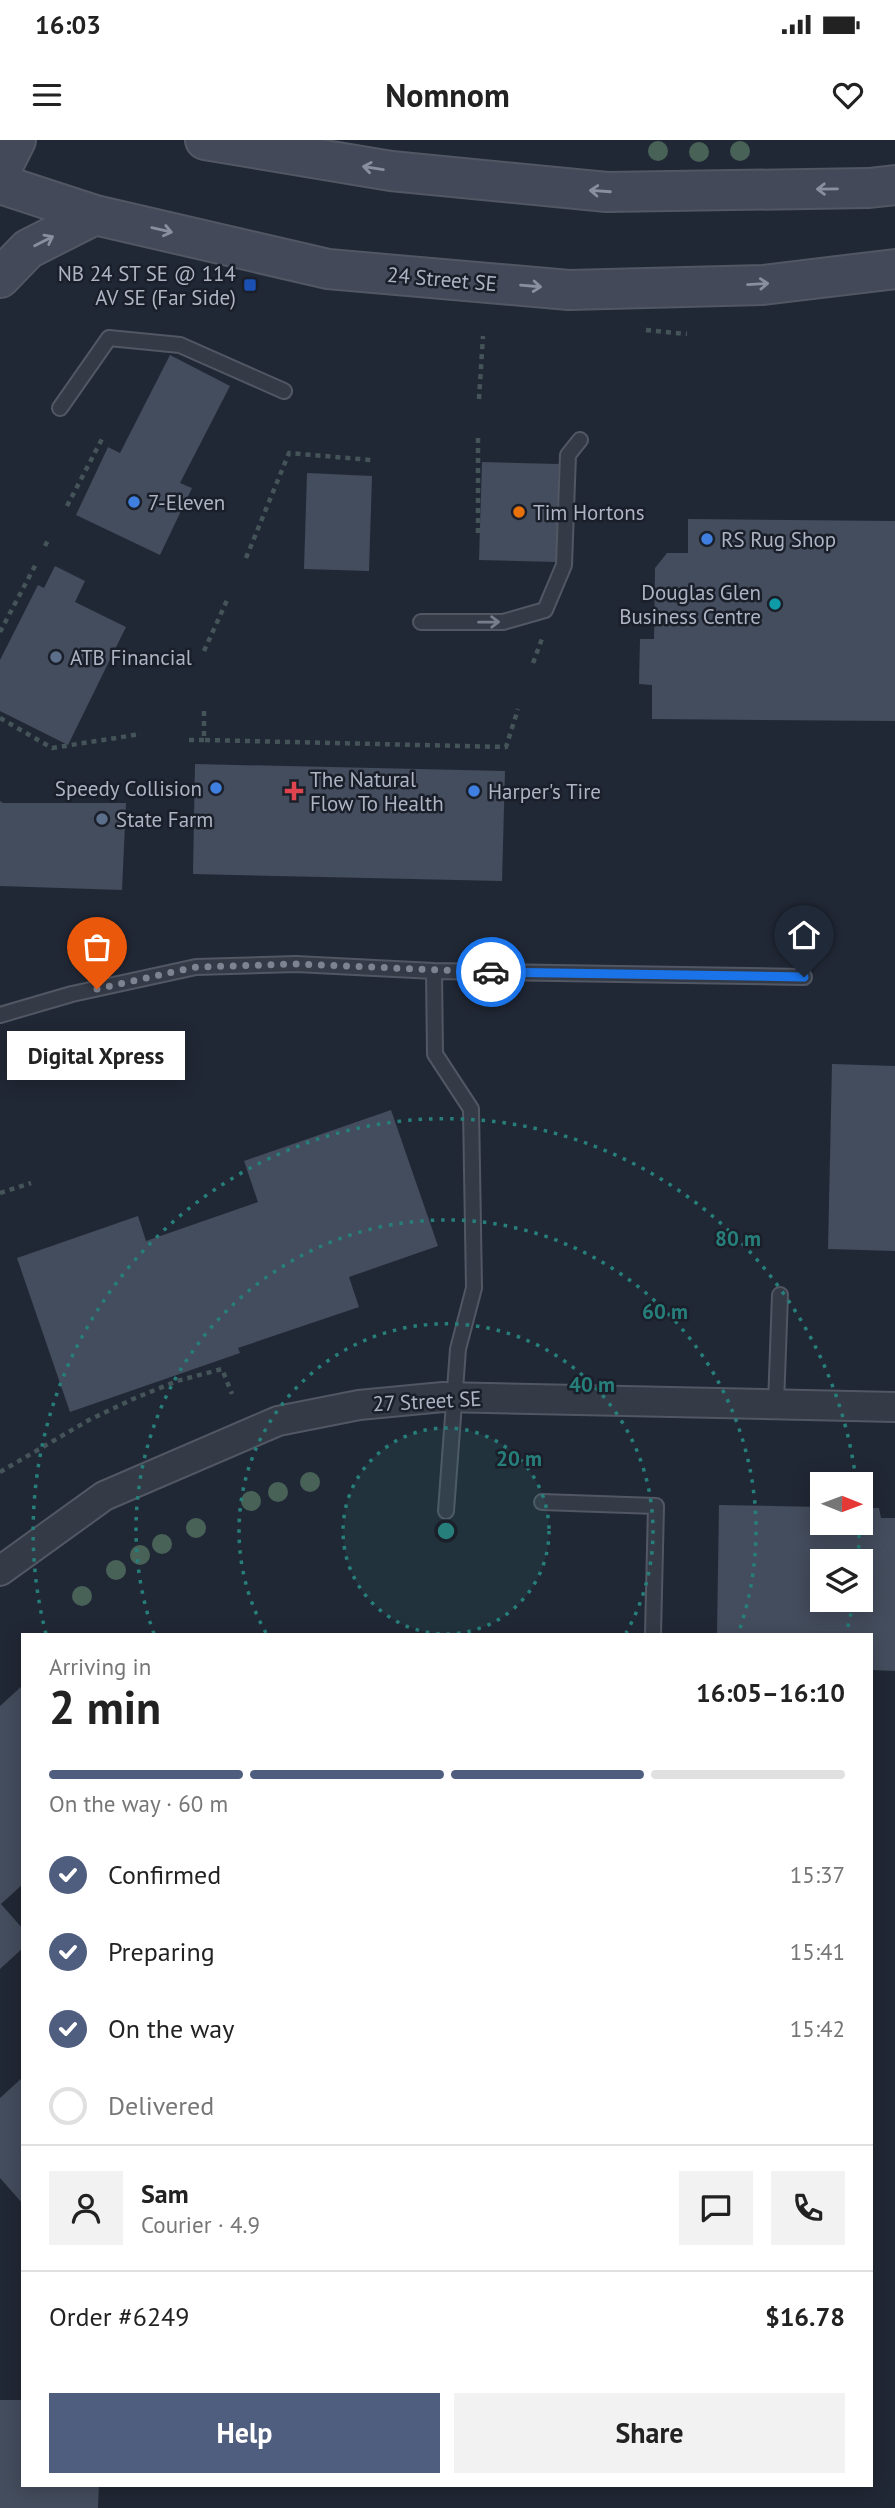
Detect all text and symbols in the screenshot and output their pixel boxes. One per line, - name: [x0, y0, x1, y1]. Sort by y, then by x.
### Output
- text: 16:03: [35, 8, 101, 41]
- text: Nomnom: [385, 74, 510, 116]
- icon: menu: [28, 76, 66, 114]
- icon: heart: [829, 76, 867, 114]
- one-way arrow: [362, 161, 385, 174]
- one-way arrow: [816, 182, 839, 196]
- one-way arrow: [589, 184, 611, 197]
- one-way arrow: [150, 224, 173, 237]
- one-way arrow: [33, 234, 54, 248]
- place label: NB 24 ST SE @ 114 AV SE (Far Side): [58, 260, 236, 311]
- street label: 24 Street SE: [386, 261, 498, 297]
- marker: NB 24 ST SE @ 114 AV SE (Far Side): [242, 277, 258, 293]
- one-way arrow: [747, 278, 770, 291]
- one-way arrow: [519, 280, 542, 293]
- place label: 7-Eleven: [148, 489, 225, 516]
- marker: 7-Eleven: [126, 494, 142, 510]
- place label: Tim Hortons: [533, 499, 645, 526]
- marker: Tim Hortons: [511, 504, 527, 520]
- place label: RS Rug Shop: [721, 526, 836, 553]
- marker: RS Rug Shop: [699, 531, 715, 547]
- place label: Douglas Glen Business Centre: [619, 579, 761, 630]
- marker: Douglas Glen Business Centre: [767, 596, 783, 612]
- one-way arrow: [477, 615, 500, 629]
- place label: ATB Financial: [70, 644, 192, 671]
- marker: ATB Financial: [48, 649, 64, 665]
- place label: The Natural Flow To Health: [310, 766, 444, 817]
- place label: Speedy Collision: [55, 775, 202, 802]
- place label: Harper's Tire: [488, 778, 601, 805]
- marker: Speedy Collision: [208, 780, 224, 796]
- marker: The Natural Flow To Health: [284, 781, 304, 801]
- marker: Harper's Tire: [466, 783, 482, 799]
- place label: State Farm: [116, 806, 213, 833]
- marker: State Farm: [94, 811, 110, 827]
- pin: [774, 905, 834, 977]
- icon: home: [785, 916, 823, 954]
- pin: [67, 917, 127, 989]
- icon: bag: [78, 928, 116, 966]
- courier: [456, 937, 526, 1007]
- icon: car: [472, 953, 510, 991]
- callout: Digital Xpress: [8, 1031, 186, 1080]
- text: Digital Xpress: [28, 1041, 164, 1070]
- text: 80 m: [715, 1225, 761, 1252]
- text: 60 m: [642, 1298, 688, 1325]
- text: 40 m: [569, 1371, 615, 1398]
- street label: 27 Street SE: [372, 1385, 482, 1417]
- text: 20 m: [496, 1445, 542, 1472]
- north arrow: [810, 1472, 873, 1535]
- map controls: [810, 1472, 873, 1612]
- centre of rings: [434, 1519, 458, 1543]
- button: layers: [810, 1549, 873, 1612]
- text: Arriving in: [49, 1652, 151, 1681]
- text: 16:05–16:10: [696, 1676, 845, 1709]
- text: 2 min: [49, 1677, 161, 1737]
- text: On the way · 60 m: [49, 1789, 228, 1818]
- icon: check: [49, 1856, 87, 1894]
- text: Confirmed: [108, 1858, 221, 1891]
- text: 15:37: [790, 1860, 845, 1889]
- icon: check: [49, 1933, 87, 1971]
- text: Preparing: [108, 1935, 215, 1968]
- text: 15:41: [790, 1937, 845, 1966]
- icon: check: [49, 2010, 87, 2048]
- text: On the way: [108, 2012, 234, 2045]
- text: 15:42: [790, 2014, 845, 2043]
- text: Delivered: [108, 2089, 214, 2122]
- button: person: [49, 2171, 123, 2245]
- button: chat: [679, 2171, 753, 2245]
- button: phone: [771, 2171, 845, 2245]
- text: Sam: [141, 2177, 189, 2210]
- text: Courier · 4.9: [141, 2210, 260, 2239]
- text: Order #6249: [49, 2300, 189, 2333]
- text: $16.78: [765, 2300, 845, 2333]
- button: Help: [49, 2393, 440, 2473]
- button: Share: [454, 2393, 845, 2473]

